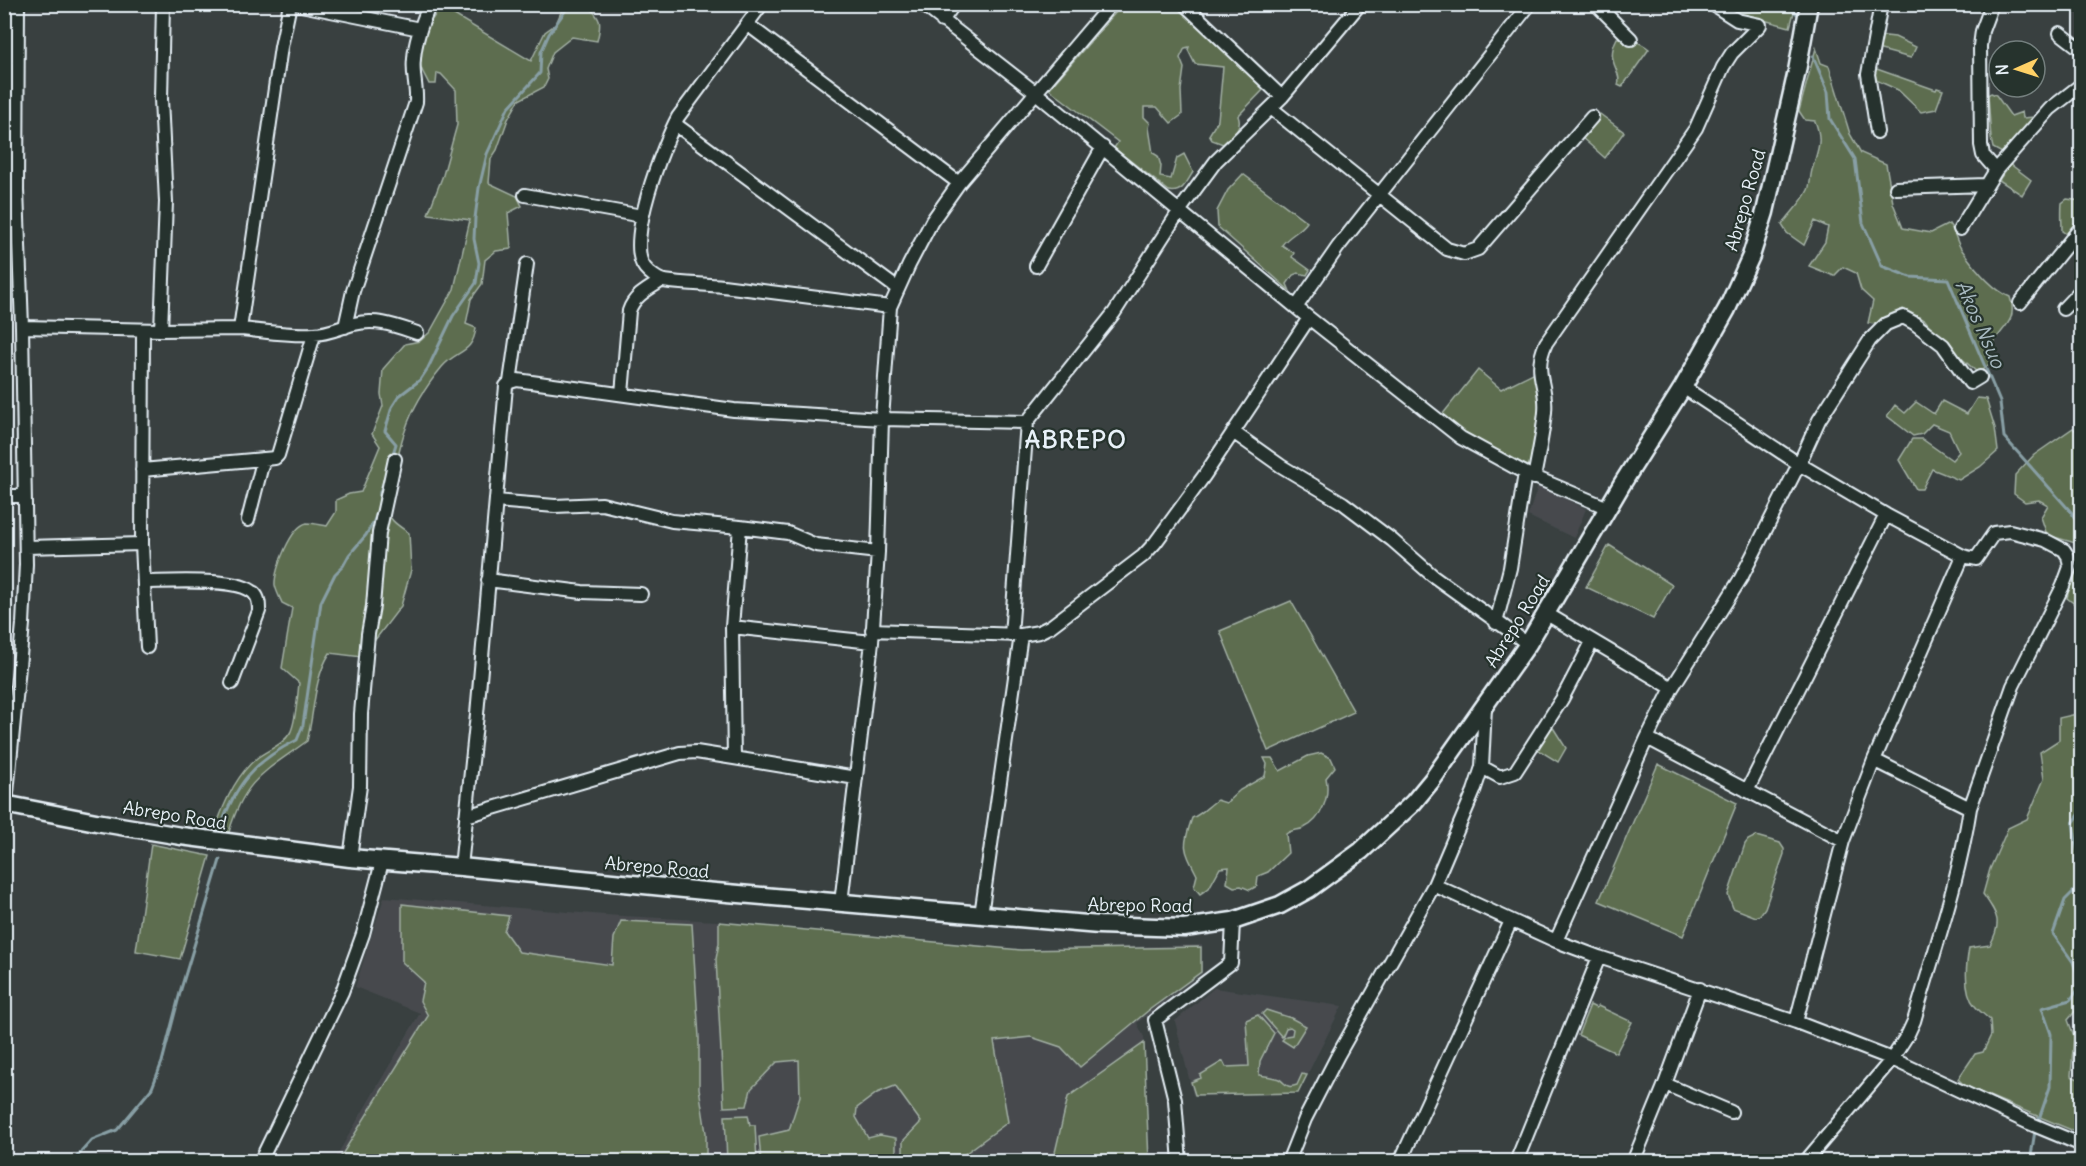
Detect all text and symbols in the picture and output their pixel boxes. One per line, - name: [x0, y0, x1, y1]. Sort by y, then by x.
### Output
- north arrow: [1987, 39, 2047, 99]
- text: N: [1992, 64, 2012, 76]
- street label: Abrepo Road: [1719, 146, 1771, 254]
- water label: Akos Nsuo: [1951, 276, 2012, 373]
- district label: ABREPO: [1025, 424, 1127, 454]
- street label: Abrepo Road: [1479, 570, 1555, 672]
- street label: Abrepo Road: [121, 795, 229, 835]
- street label: Abrepo Road: [604, 851, 711, 883]
- street label: Abrepo Road: [1087, 893, 1193, 917]

